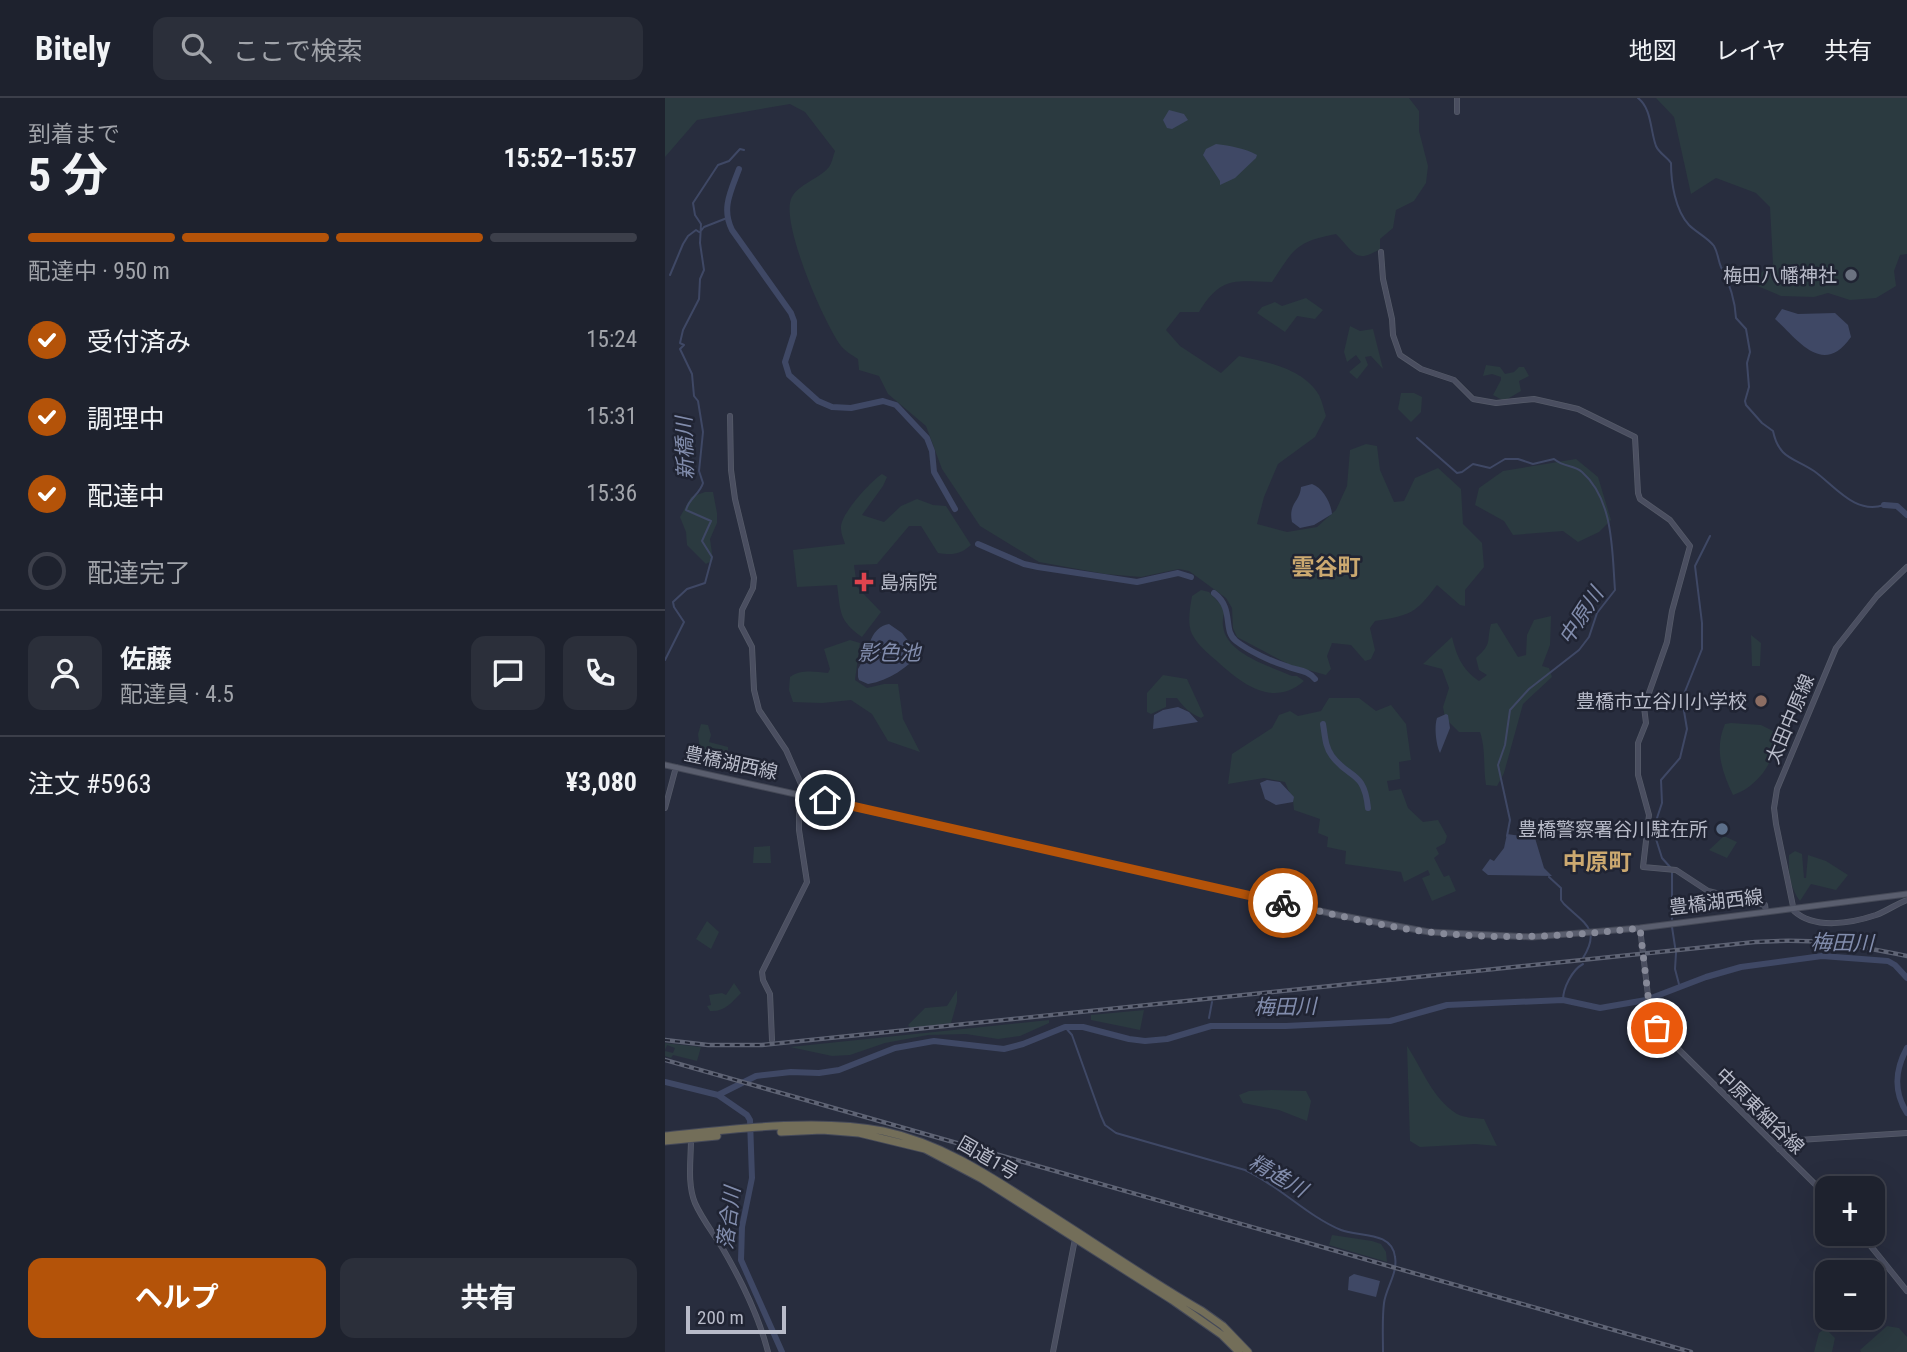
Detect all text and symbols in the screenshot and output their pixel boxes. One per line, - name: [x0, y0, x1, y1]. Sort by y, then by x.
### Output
- search box: [153, 17, 643, 80]
- text: Bitely: [35, 29, 111, 68]
- icon: search: [177, 29, 215, 67]
- text: ここで検索: [233, 36, 363, 66]
- text: 地図: [1629, 37, 1677, 65]
- text: レイヤ: [1715, 37, 1786, 65]
- text: 共有: [1824, 37, 1872, 65]
- text: 到着まで: [28, 121, 120, 148]
- text: 15:52–15:57: [503, 143, 637, 173]
- text: 5 分: [28, 148, 108, 202]
- text: 配達中 · 950 m: [28, 258, 170, 285]
- place label: 梅田八幡神社: [1723, 264, 1837, 287]
- marker: 梅田八幡神社: [1843, 267, 1859, 283]
- icon: check: [28, 321, 66, 359]
- text: 15:24: [586, 326, 637, 353]
- text: 受付済み: [87, 327, 191, 357]
- icon: check: [28, 398, 66, 436]
- text: 15:31: [586, 403, 637, 430]
- text: 調理中: [87, 404, 165, 434]
- water label: 新橋川: [672, 414, 698, 480]
- icon: check: [28, 475, 66, 513]
- text: 15:36: [586, 480, 637, 507]
- text: 配達中: [87, 481, 165, 511]
- district label: 雲谷町: [1292, 554, 1361, 581]
- text: 配達完了: [87, 558, 191, 588]
- place label: 島病院: [880, 571, 937, 594]
- marker: 島病院: [854, 572, 874, 592]
- water label: 中原川: [1554, 581, 1609, 649]
- button: person: [28, 636, 102, 710]
- button: chat: [471, 636, 545, 710]
- button: phone: [563, 636, 637, 710]
- water label: 影色池: [858, 641, 922, 665]
- text: 佐藤: [120, 644, 172, 674]
- street label: 太田中原線: [1761, 671, 1819, 767]
- text: 配達員 · 4.5: [120, 681, 234, 708]
- place label: 豊橋市立谷川小学校: [1576, 690, 1747, 713]
- marker: 豊橋市立谷川小学校: [1753, 693, 1769, 709]
- street label: 豊橋湖西線: [682, 742, 780, 784]
- text: ¥3,080: [566, 767, 637, 797]
- text: 注文 #5963: [28, 769, 152, 799]
- pin: [795, 770, 855, 830]
- icon: home: [806, 781, 844, 819]
- place label: 豊橋警察署谷川駐在所: [1518, 818, 1708, 841]
- marker: 豊橋警察署谷川駐在所: [1714, 821, 1730, 837]
- district label: 中原町: [1563, 849, 1632, 876]
- courier: [1248, 868, 1318, 938]
- icon: bike: [1264, 884, 1302, 922]
- street label: 豊橋湖西線: [1667, 885, 1765, 919]
- water label: 梅田川: [1810, 930, 1876, 956]
- water label: 梅田川: [1253, 994, 1319, 1020]
- pin: [1627, 998, 1687, 1058]
- icon: bag: [1638, 1009, 1676, 1047]
- street label: 中原東細谷線: [1711, 1063, 1809, 1159]
- street label: 国道1号: [954, 1131, 1022, 1185]
- water label: 精進川: [1245, 1150, 1313, 1203]
- map controls: [1815, 1176, 1885, 1330]
- button: +: [1815, 1176, 1885, 1246]
- water label: 落合川: [713, 1183, 745, 1251]
- button: ヘルプ: [28, 1258, 326, 1338]
- button: 共有: [340, 1258, 637, 1338]
- button: −: [1815, 1260, 1885, 1330]
- scale bar: [686, 1303, 786, 1335]
- text: 200 m: [697, 1306, 744, 1329]

